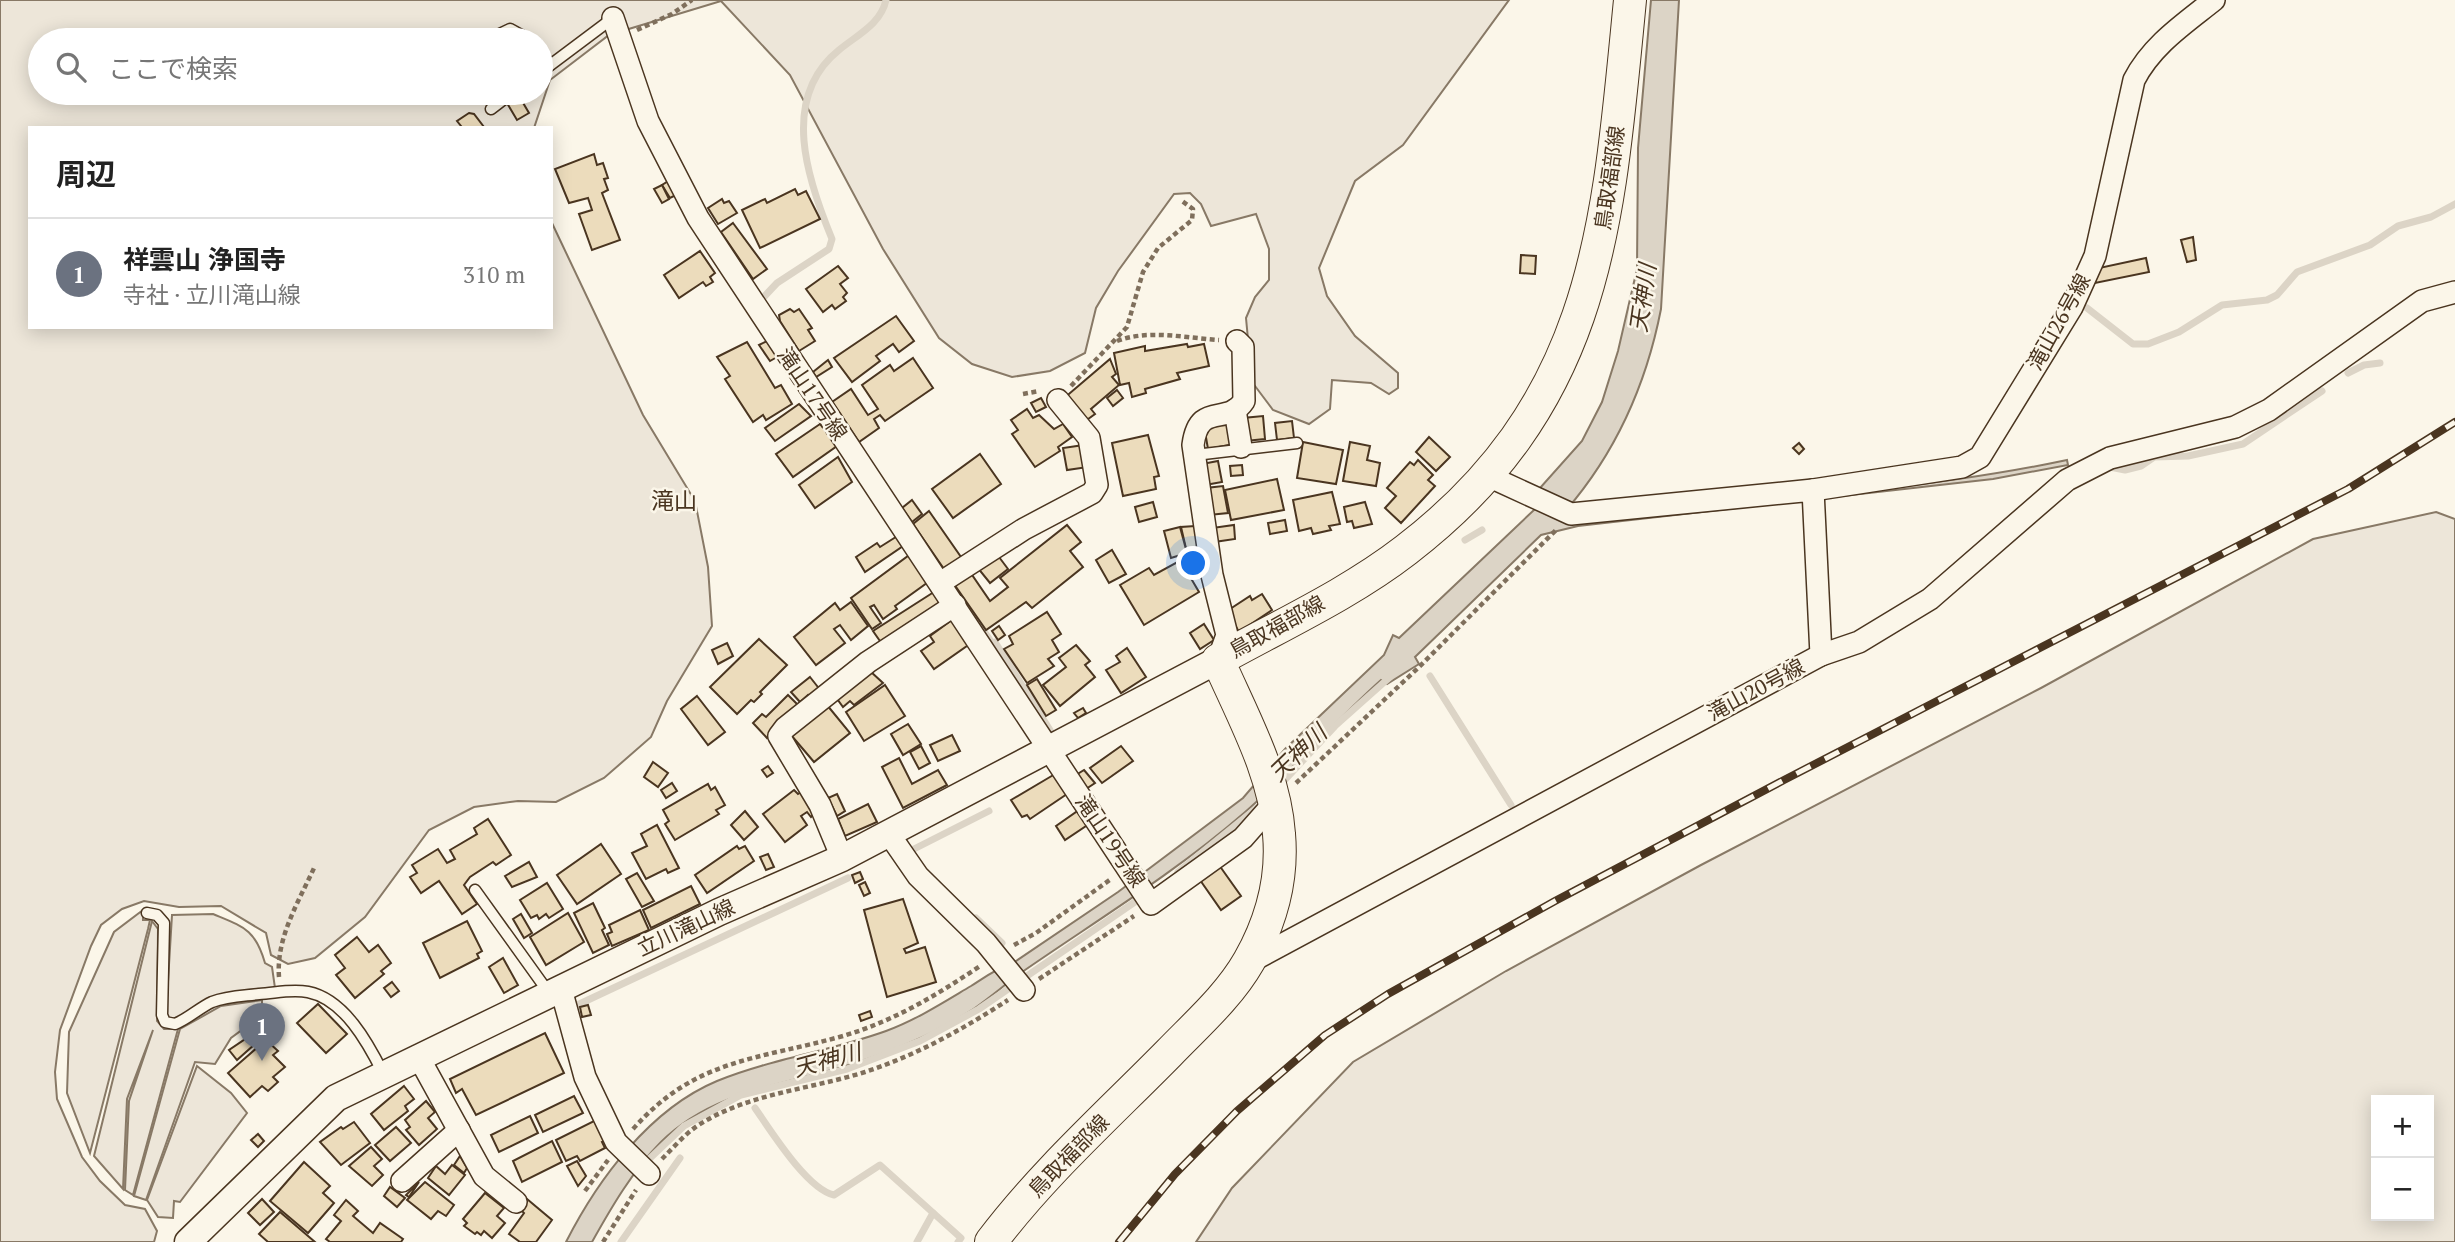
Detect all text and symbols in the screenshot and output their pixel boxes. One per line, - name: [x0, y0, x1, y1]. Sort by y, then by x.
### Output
- search box: [28, 28, 553, 105]
- icon: search: [52, 48, 90, 86]
- text: ここで検索: [108, 51, 238, 85]
- street label: 鳥取福部線: [1588, 124, 1630, 232]
- text: 周辺: [56, 154, 116, 194]
- text: 祥雲山 浄国寺: [123, 242, 286, 276]
- text: 1: [73, 259, 86, 290]
- text: 310 m: [463, 259, 525, 290]
- water label: 天神川: [1622, 259, 1663, 334]
- street label: 滝山26号線: [2020, 268, 2096, 375]
- text: 寺社 · 立川滝山線: [123, 279, 301, 310]
- street label: 滝山17号線: [771, 342, 854, 445]
- district label: 滝山: [651, 485, 697, 516]
- your location: [1176, 546, 1210, 580]
- street label: 鳥取福部線: [1224, 588, 1329, 664]
- street label: 滝山20号線: [1702, 652, 1809, 726]
- water label: 天神川: [1262, 715, 1335, 788]
- street label: 滝山19号線: [1069, 789, 1152, 892]
- street label: 立川滝山線: [632, 892, 739, 962]
- pin: 1: [239, 1003, 285, 1061]
- water label: 天神川: [790, 1035, 867, 1083]
- map controls: [2371, 1095, 2434, 1221]
- button: +: [2371, 1095, 2434, 1158]
- street label: 鳥取福部線: [1022, 1108, 1115, 1203]
- button: −: [2371, 1158, 2434, 1221]

